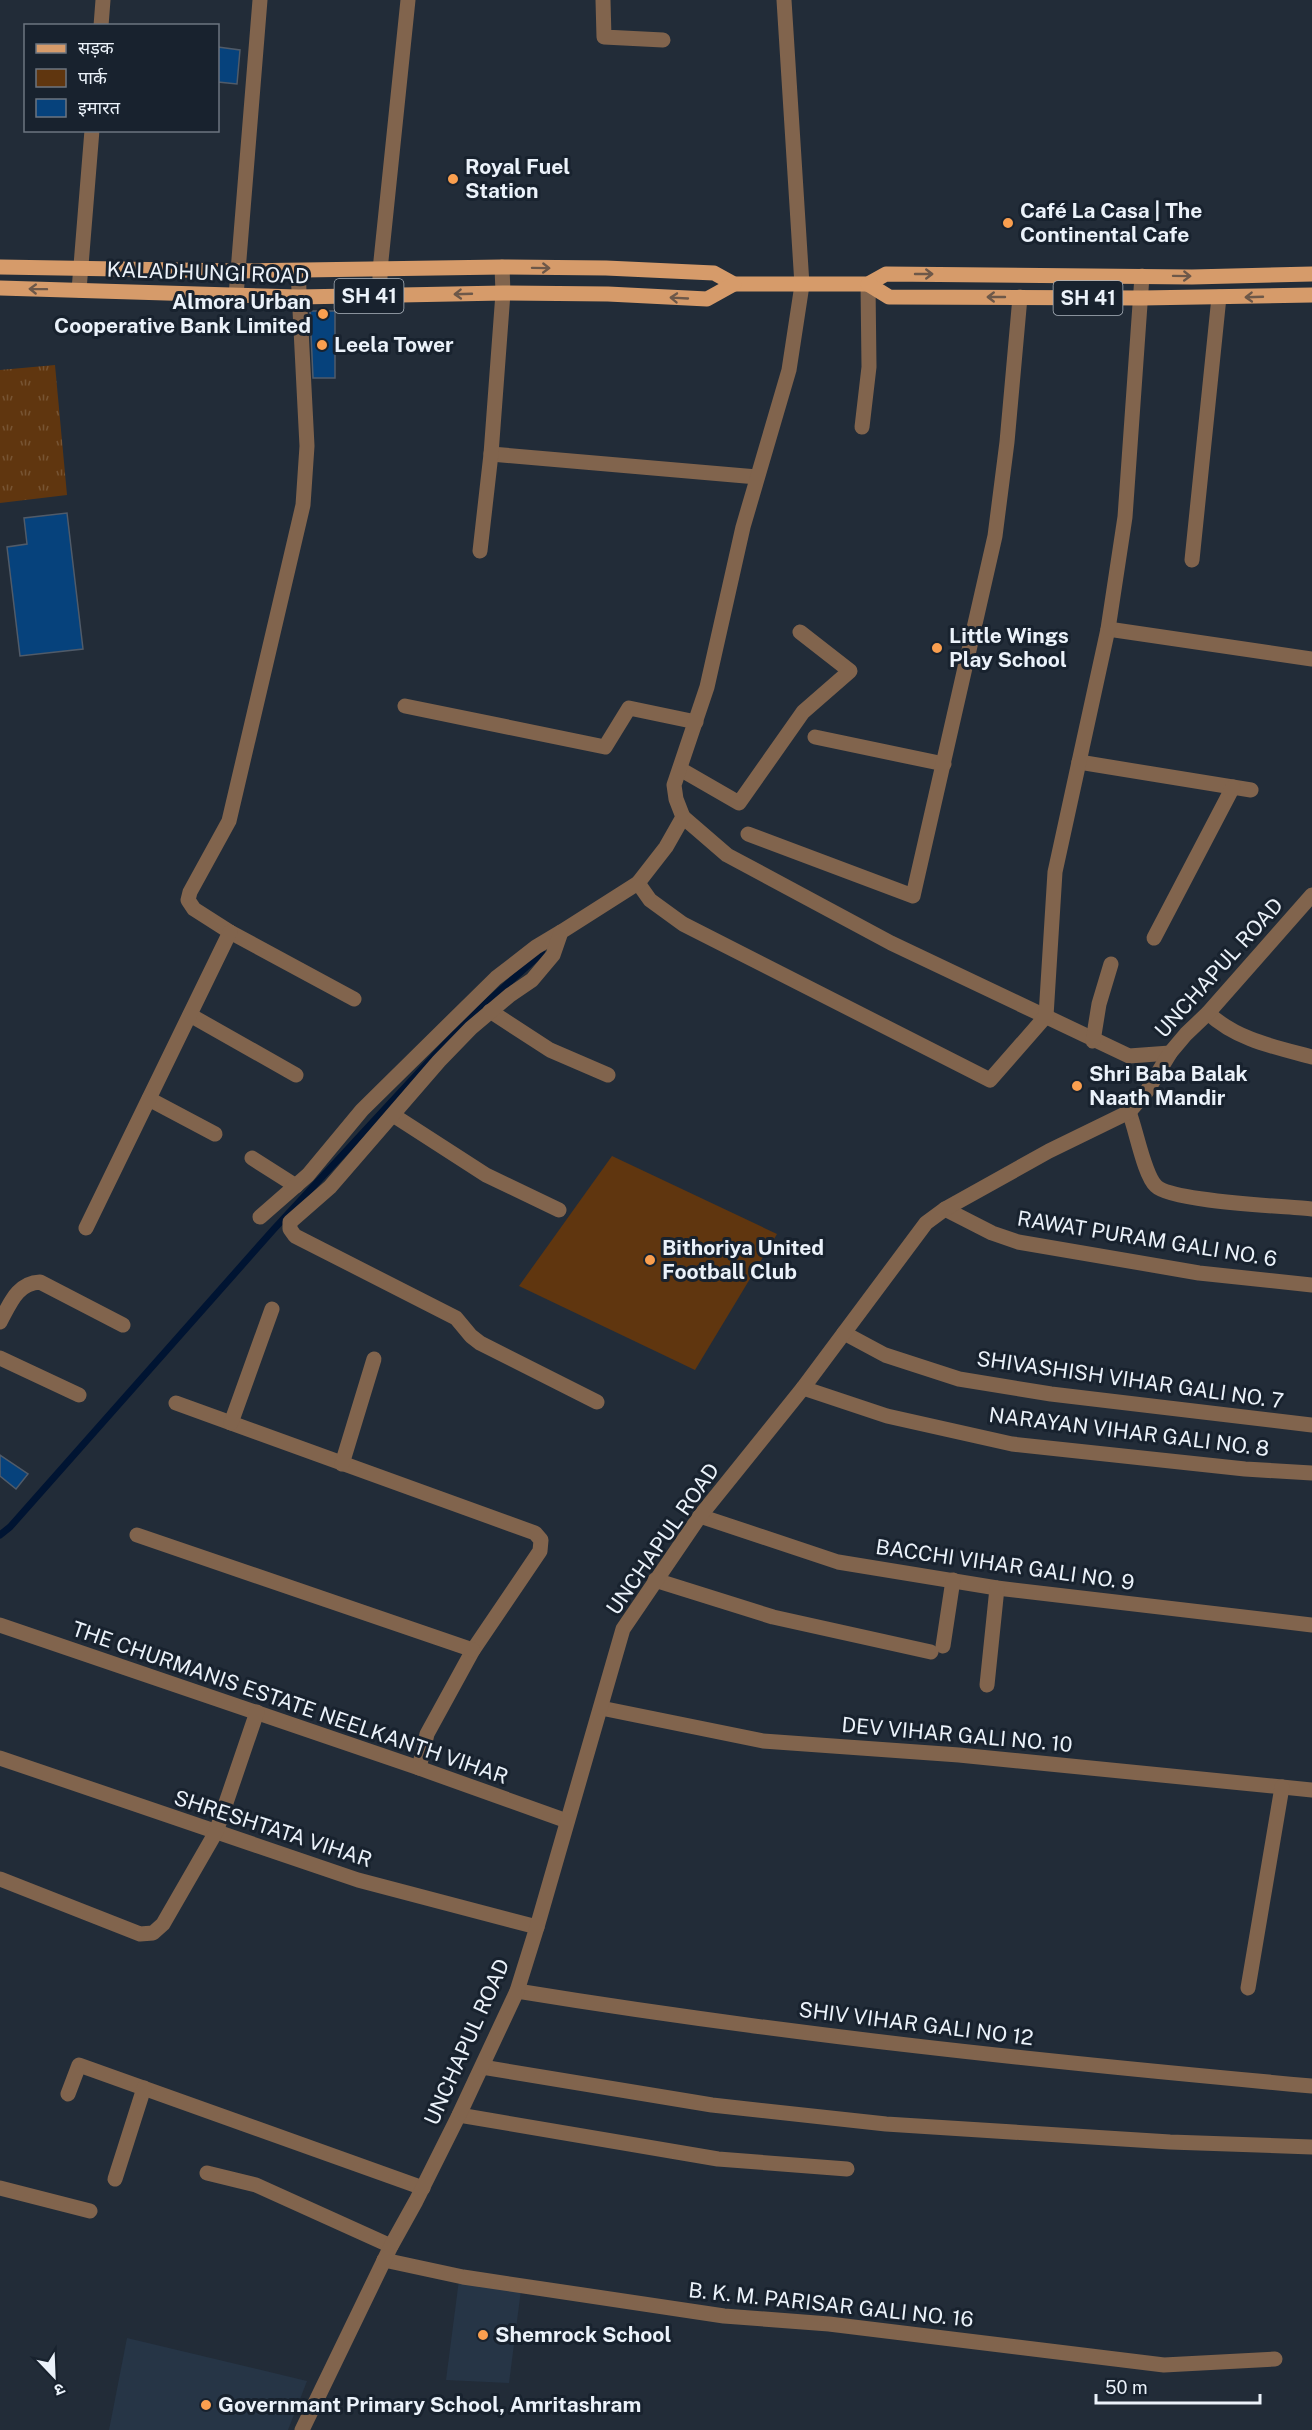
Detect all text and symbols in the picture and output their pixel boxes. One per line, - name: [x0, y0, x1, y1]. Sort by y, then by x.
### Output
- legend: [24, 24, 219, 132]
- text: सड़क: [78, 37, 115, 58]
- text: पार्क: [78, 67, 108, 88]
- text: इमारत: [78, 97, 121, 118]
- place label: Royal Fuel Station: [465, 154, 570, 203]
- marker: Royal Fuel Station: [446, 172, 460, 186]
- place label: Café La Casa | The Continental Cafe: [1020, 198, 1202, 247]
- marker: Café La Casa | The Continental Cafe: [1001, 216, 1015, 230]
- street label: KALADHUNGI ROAD: [106, 256, 310, 289]
- one-way arrow: [531, 262, 551, 273]
- one-way arrow: [913, 268, 933, 280]
- one-way arrow: [1171, 271, 1191, 282]
- road number: SH 41: [334, 279, 404, 313]
- road number: SH 41: [1054, 281, 1122, 315]
- one-way arrow: [28, 283, 48, 295]
- one-way arrow: [454, 288, 474, 299]
- place label: Almora Urban Cooperative Bank Limited: [54, 289, 311, 338]
- one-way arrow: [986, 291, 1006, 303]
- one-way arrow: [1244, 291, 1264, 302]
- one-way arrow: [670, 292, 690, 303]
- marker: Almora Urban Cooperative Bank Limited: [316, 307, 330, 321]
- place label: Leela Tower: [334, 332, 454, 357]
- marker: Leela Tower: [315, 338, 329, 352]
- place label: Little Wings Play School: [949, 623, 1069, 672]
- marker: Little Wings Play School: [930, 641, 944, 655]
- street label: UNCHAPUL ROAD: [1149, 893, 1288, 1043]
- place label: Shri Baba Balak Naath Mandir: [1089, 1061, 1248, 1110]
- marker: Shri Baba Balak Naath Mandir: [1070, 1079, 1084, 1093]
- street label: RAWAT PURAM GALI NO. 6: [1015, 1206, 1279, 1271]
- place label: Bithoriya United Football Club: [662, 1235, 824, 1284]
- marker: Bithoriya United Football Club: [643, 1253, 657, 1267]
- street label: SHIVASHISH VIHAR GALI NO. 7: [975, 1346, 1285, 1413]
- street label: NARAYAN VIHAR GALI NO. 8: [987, 1402, 1271, 1461]
- street label: UNCHAPUL ROAD: [601, 1458, 724, 1619]
- street label: BACCHI VIHAR GALI NO. 9: [874, 1534, 1136, 1595]
- street label: THE CHURMANIS ESTATE NEELKANTH VIHAR: [69, 1616, 512, 1789]
- street label: DEV VIHAR GALI NO. 10: [840, 1712, 1074, 1757]
- street label: SHRESHTATA VIHAR: [171, 1785, 375, 1872]
- street label: UNCHAPUL ROAD: [419, 1955, 514, 2129]
- street label: SHIV VIHAR GALI NO 12: [797, 1997, 1035, 2050]
- street label: B. K. M. PARISAR GALI NO. 16: [687, 2277, 975, 2332]
- place label: Shemrock School: [495, 2322, 671, 2347]
- marker: Shemrock School: [476, 2328, 490, 2342]
- north arrow: [24, 2346, 84, 2406]
- scale bar: [1096, 2367, 1260, 2405]
- text: 50 m: [1105, 2377, 1148, 2398]
- text: उ: [51, 2379, 68, 2400]
- place label: Governmant Primary School, Amritashram: [218, 2392, 641, 2417]
- marker: Governmant Primary School, Amritashram: [199, 2398, 213, 2412]

